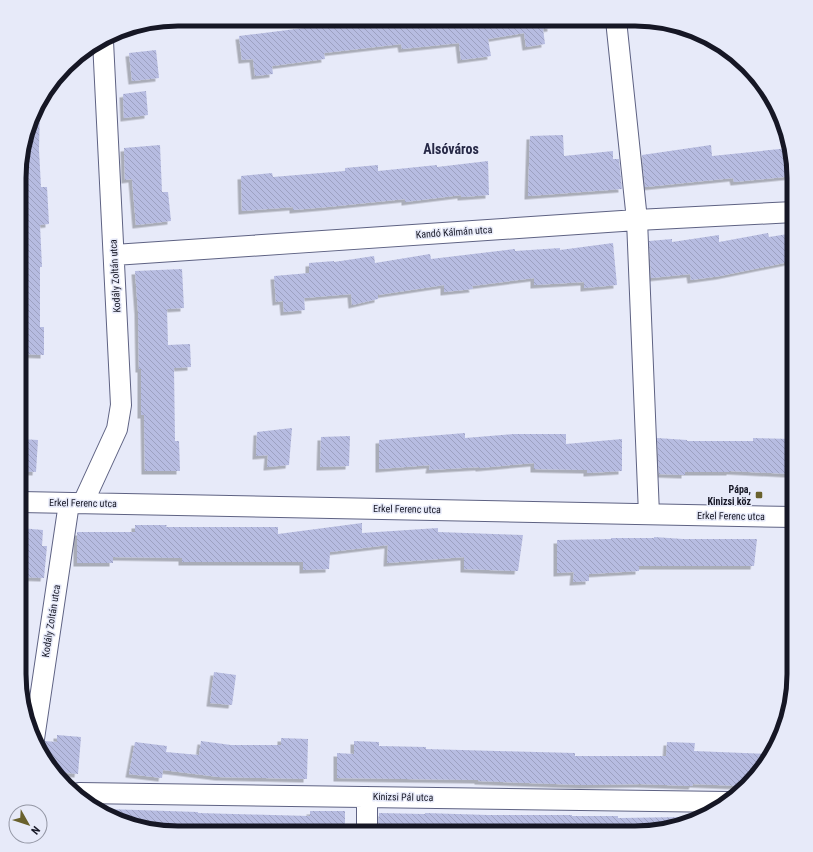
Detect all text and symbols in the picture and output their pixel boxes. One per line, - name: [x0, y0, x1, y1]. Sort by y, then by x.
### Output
- district label: Alsóváros: [423, 141, 479, 157]
- street label: Kandó Kálmán utca: [415, 224, 493, 240]
- street label: Kodály Zoltán utca: [108, 239, 122, 313]
- place label: Pápa, Kinizsi köz: [707, 484, 751, 507]
- marker: Pápa, Kinizsi köz: [754, 490, 764, 500]
- street label: Erkel Ferenc utca: [49, 497, 117, 509]
- street label: Erkel Ferenc utca: [373, 503, 441, 515]
- street label: Erkel Ferenc utca: [697, 510, 765, 522]
- street label: Kodály Zoltán utca: [40, 584, 62, 658]
- street label: Kinizsi Pál utca: [373, 791, 434, 803]
- north arrow: [8, 804, 48, 844]
- text: N: [28, 823, 43, 837]

